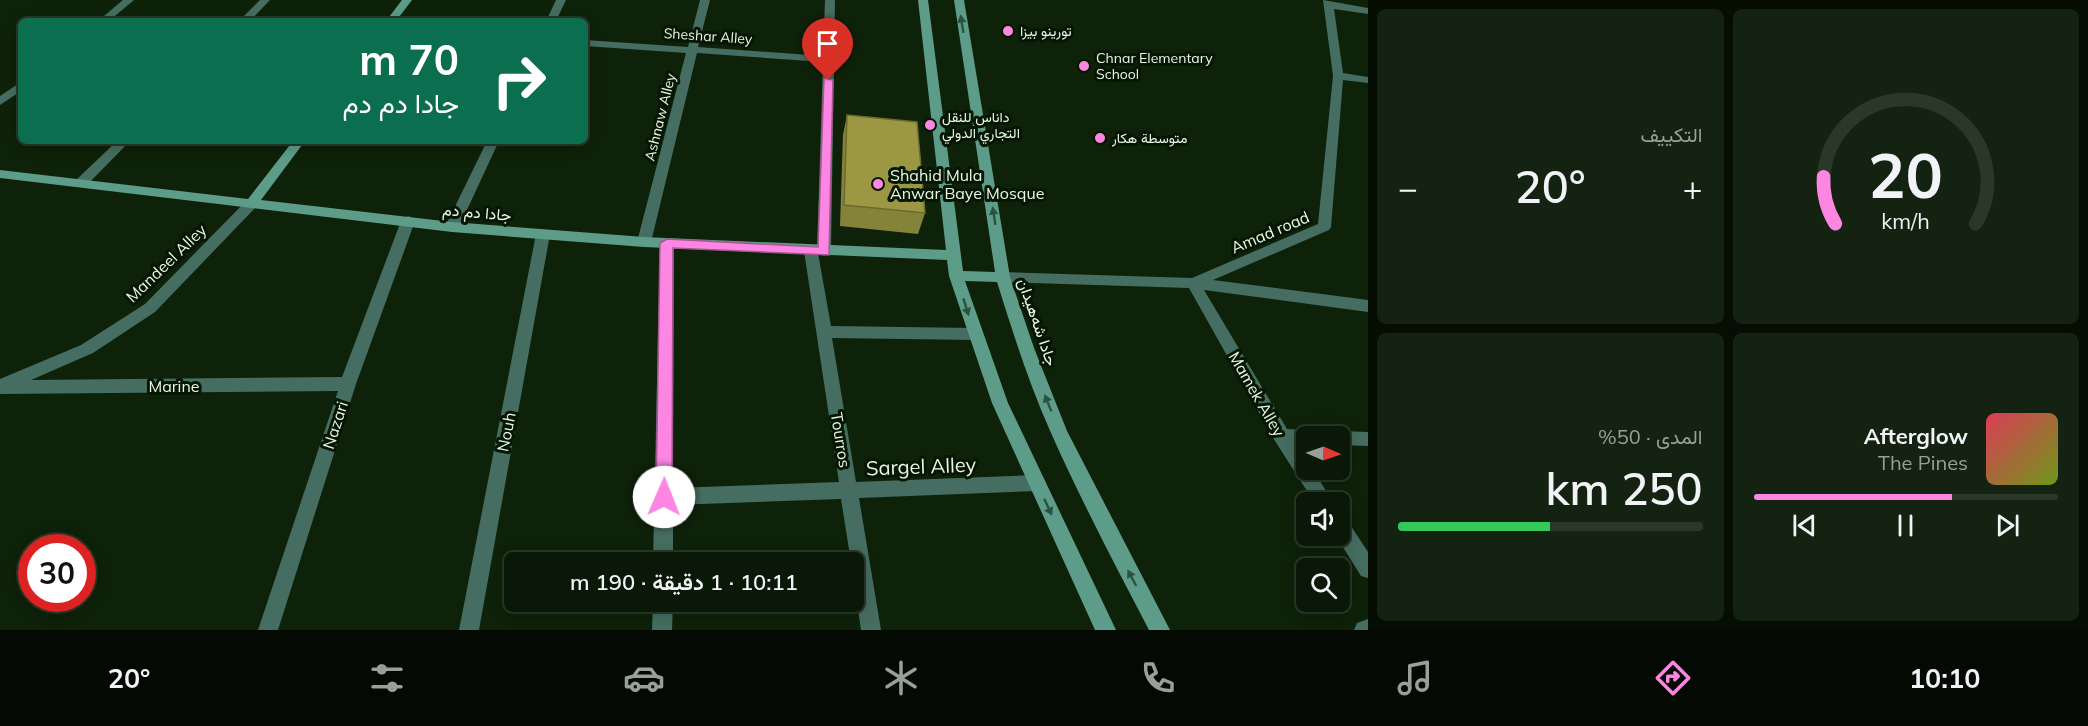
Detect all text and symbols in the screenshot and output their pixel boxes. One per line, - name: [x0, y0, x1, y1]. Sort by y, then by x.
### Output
- one-way arrow: [958, 14, 967, 33]
- pin: [802, 18, 853, 80]
- place label: تورينو بيزا: [1020, 22, 1072, 40]
- street label: Sheshar Alley: [663, 24, 753, 48]
- marker: تورينو بيزا: [1001, 24, 1015, 38]
- icon: arrive: [811, 27, 844, 60]
- text: 70 m: [359, 33, 459, 86]
- icon: right: [480, 42, 558, 120]
- place label: Chnar Elementary School: [1096, 49, 1213, 83]
- marker: Chnar Elementary School: [1077, 59, 1091, 73]
- street label: Ashnaw Alley: [640, 71, 680, 163]
- text: جادا دم دم: [343, 86, 459, 120]
- place label: داناس للنقل التجاري الدولي: [942, 108, 1020, 145]
- marker: داناس للنقل التجاري الدولي: [923, 118, 937, 132]
- text: التكييف: [1640, 122, 1703, 147]
- place label: متوسطة هكار: [1111, 129, 1187, 147]
- marker: متوسطة هكار: [1093, 131, 1107, 145]
- text: 20: [1868, 135, 1943, 214]
- text: 20°: [1515, 158, 1586, 214]
- place label: Shahid Mula Anwar Baye Mosque: [890, 165, 1044, 203]
- text: −: [1398, 167, 1418, 208]
- text: +: [1683, 167, 1702, 208]
- marker: Shahid Mula Anwar Baye Mosque: [871, 177, 885, 191]
- street label: جادا دم دم: [442, 199, 512, 226]
- one-way arrow: [989, 207, 998, 226]
- street label: Amad road: [1228, 207, 1312, 257]
- text: km/h: [1881, 207, 1930, 234]
- street label: Mandeel Alley: [122, 219, 211, 306]
- street label: جادا شەهیدان: [1014, 276, 1062, 369]
- one-way arrow: [961, 298, 971, 316]
- street label: Mamek Alley: [1225, 348, 1290, 441]
- street label: Marine: [148, 376, 200, 396]
- one-way arrow: [1043, 394, 1052, 412]
- street label: Nazari: [318, 399, 352, 451]
- street label: Nouh: [492, 411, 520, 453]
- street label: Tourros: [827, 411, 855, 469]
- text: Afterglow: [1864, 422, 1968, 450]
- text: المدى · 50%: [1598, 424, 1703, 449]
- north arrow: [1296, 426, 1350, 480]
- map controls: [1296, 426, 1350, 612]
- text: The Pines: [1878, 450, 1968, 475]
- street label: Sargel Alley: [866, 452, 977, 480]
- text: 250 km: [1546, 460, 1703, 516]
- position arrow: [632, 465, 696, 529]
- button: sound: [1296, 492, 1350, 546]
- one-way arrow: [1043, 498, 1052, 515]
- icon: previous: [1788, 509, 1821, 542]
- icon: pause: [1889, 509, 1922, 542]
- icon: next: [1991, 509, 2024, 542]
- speed limit sign: 30: [18, 534, 96, 612]
- button: search: [1296, 558, 1350, 612]
- text: 10:11 · 1 دقيقة · 190 m: [570, 568, 798, 596]
- one-way arrow: [1127, 570, 1137, 587]
- icon: filters: [366, 657, 408, 699]
- icon: car: [623, 657, 665, 699]
- icon: climate: [880, 657, 922, 699]
- icon: phone: [1137, 657, 1179, 699]
- icon: music: [1394, 657, 1436, 699]
- icon: directions: [1652, 657, 1694, 699]
- text: 20°: [108, 661, 150, 695]
- text: 10:10: [1909, 661, 1980, 695]

